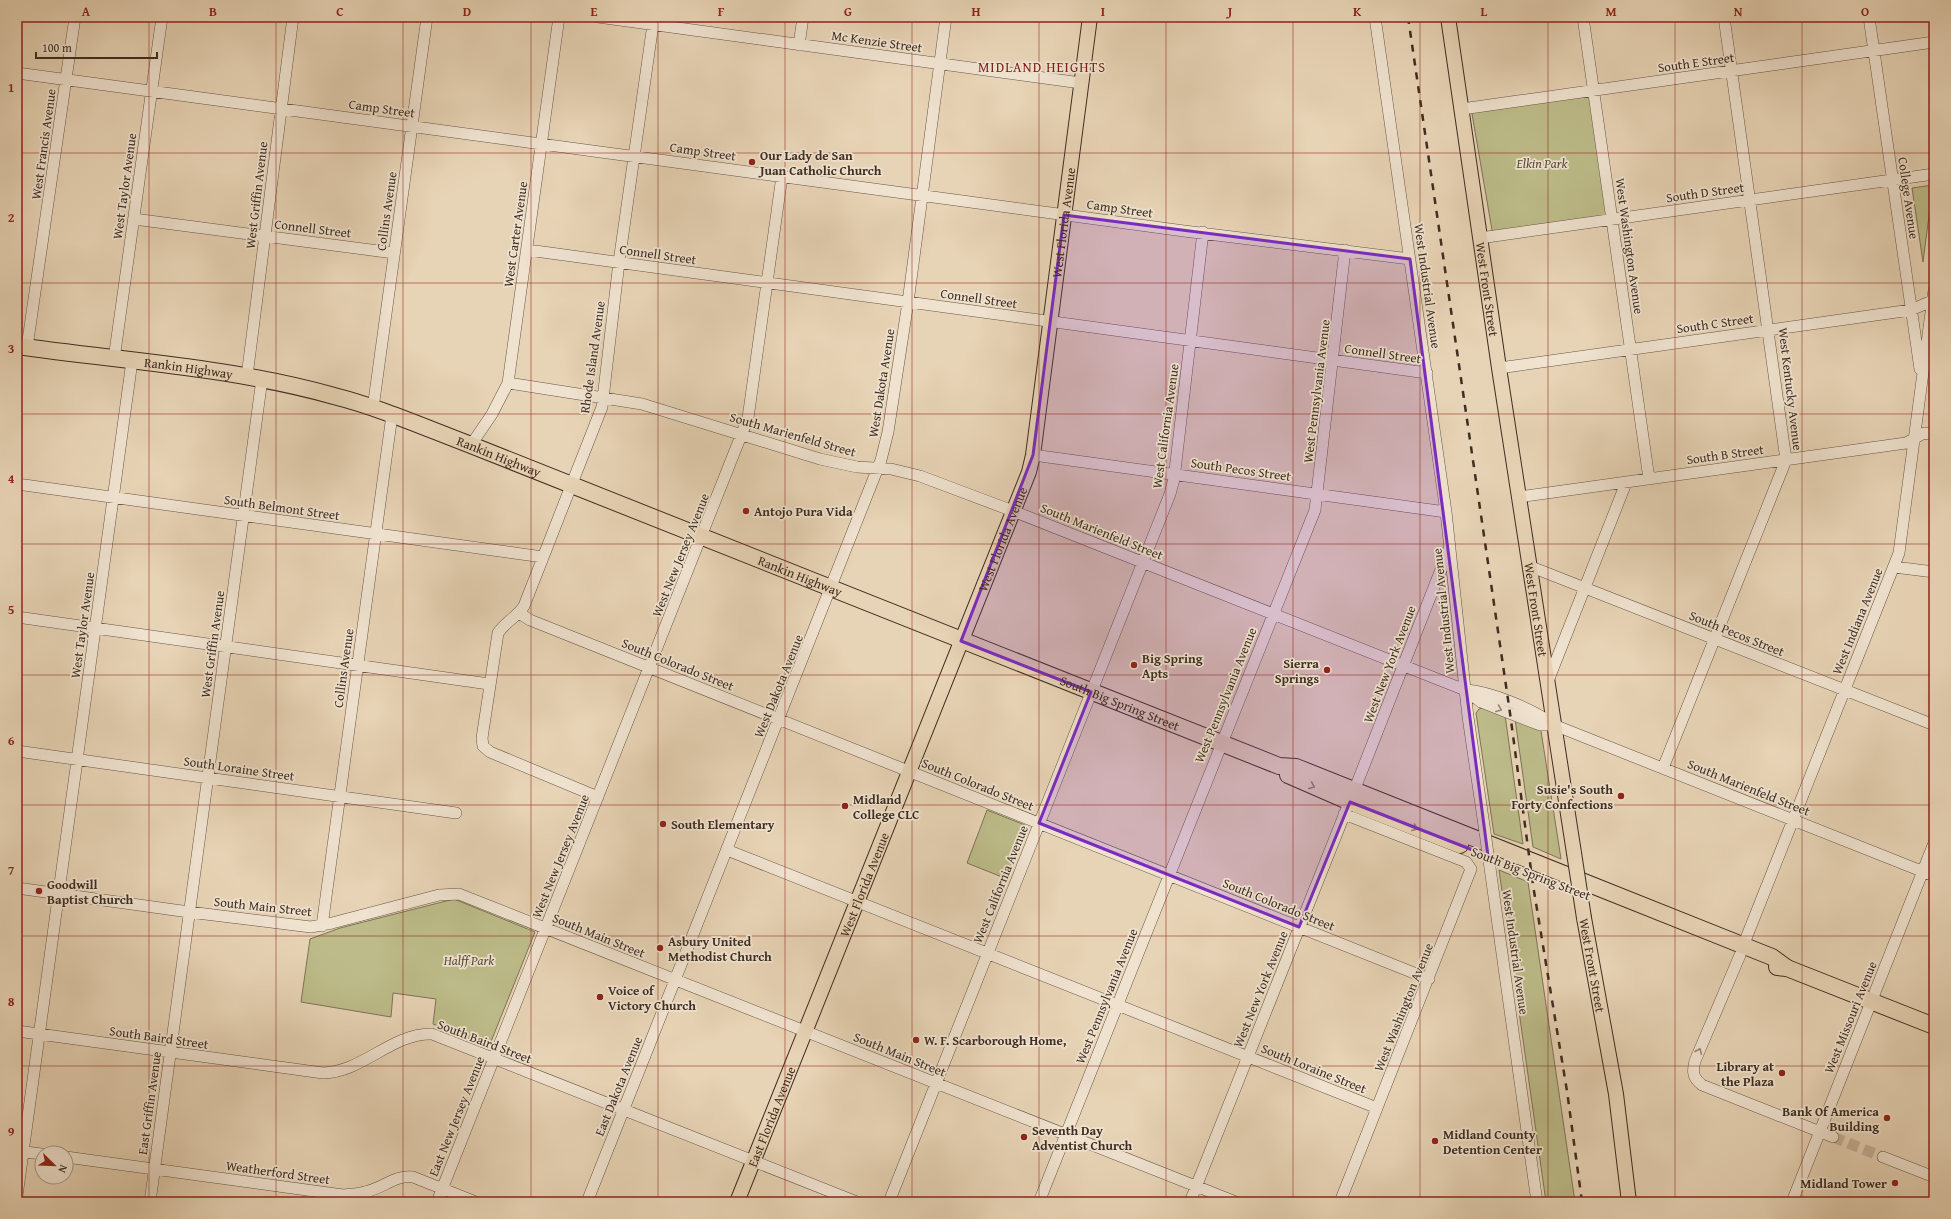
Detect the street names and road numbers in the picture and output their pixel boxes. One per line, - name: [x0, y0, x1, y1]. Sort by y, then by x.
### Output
- street label: Mc Kenzie Street: [830, 26, 924, 57]
- street label: South E Street: [1657, 48, 1736, 77]
- street label: West Francis Avenue: [26, 87, 61, 201]
- street label: Camp Street: [348, 94, 417, 123]
- street label: West Taylor Avenue: [108, 132, 141, 240]
- street label: Camp Street: [669, 137, 738, 166]
- street label: West Griffin Avenue: [240, 140, 273, 250]
- street label: College Avenue: [1893, 156, 1924, 240]
- street label: West Florida Avenue: [1047, 166, 1080, 279]
- street label: Collins Avenue: [372, 170, 401, 252]
- street label: West Washington Avenue: [1611, 177, 1648, 315]
- street label: South D Street: [1665, 178, 1746, 207]
- street label: West Carter Avenue: [499, 180, 532, 288]
- street label: Camp Street: [1086, 194, 1155, 223]
- street label: Connell Street: [273, 214, 353, 243]
- street label: West Industrial Avenue: [1409, 222, 1446, 350]
- street label: Connell Street: [618, 240, 698, 269]
- street label: West Front Street: [1471, 241, 1503, 338]
- street label: Connell Street: [939, 284, 1019, 313]
- street label: Rhode Island Avenue: [575, 300, 610, 415]
- street label: South C Street: [1675, 309, 1755, 338]
- street label: West Pennsylvania Avenue: [1298, 318, 1335, 464]
- street label: West Dakota Avenue: [864, 327, 899, 439]
- street label: West Kentucky Avenue: [1774, 327, 1807, 451]
- street label: Connell Street: [1343, 339, 1423, 368]
- street label: Rankin Highway: [143, 353, 235, 384]
- street label: West California Avenue: [1147, 362, 1184, 490]
- street label: South Marienfeld Street: [727, 407, 859, 462]
- street label: Rankin Highway: [454, 431, 544, 482]
- street label: South B Street: [1685, 440, 1765, 469]
- street label: South Pecos Street: [1190, 453, 1293, 486]
- street label: West Florida Avenue: [973, 484, 1032, 594]
- street label: South Belmont Street: [223, 490, 341, 525]
- street label: West New Jersey Avenue: [647, 490, 714, 620]
- street label: South Marienfeld Street: [1038, 498, 1166, 565]
- street label: West Industrial Avenue: [1427, 547, 1460, 675]
- street label: Rankin Highway: [755, 551, 845, 602]
- street label: West Front Street: [1519, 561, 1553, 658]
- street label: West Indiana Avenue: [1827, 565, 1888, 677]
- street label: West Taylor Avenue: [66, 571, 99, 679]
- street label: West Griffin Avenue: [196, 589, 229, 699]
- street label: West New York Avenue: [1358, 603, 1421, 726]
- street label: South Pecos Street: [1686, 606, 1788, 661]
- street label: West Pennsylvania Avenue: [1190, 625, 1261, 766]
- street label: Collins Avenue: [329, 627, 358, 709]
- street label: West Dakota Avenue: [749, 632, 808, 741]
- street label: South Colorado Street: [619, 633, 737, 696]
- street label: South Big Spring Street: [1057, 671, 1183, 736]
- street label: South Loraine Street: [182, 751, 296, 786]
- street label: South Colorado Street: [919, 753, 1037, 816]
- street label: South Marienfeld Street: [1685, 754, 1813, 821]
- street label: West New Jersey Avenue: [527, 791, 594, 921]
- street label: West California Avenue: [968, 822, 1033, 946]
- street label: West Florida Avenue: [835, 830, 894, 940]
- street label: South Big Spring Street: [1468, 842, 1594, 905]
- street label: South Colorado Street: [1220, 873, 1338, 936]
- street label: West Industrial Avenue: [1497, 888, 1534, 1016]
- street label: South Main Street: [213, 892, 313, 921]
- street label: South Main Street: [550, 908, 648, 963]
- street label: West Front Street: [1574, 917, 1610, 1014]
- street label: West Pennsylvania Avenue: [1071, 926, 1142, 1067]
- street label: West New York Avenue: [1228, 928, 1293, 1050]
- street label: West Washington Avenue: [1369, 940, 1438, 1074]
- street label: West Missouri Avenue: [1819, 958, 1882, 1076]
- street label: South Baird Street: [435, 1015, 535, 1068]
- street label: South Baird Street: [108, 1021, 210, 1054]
- street label: South Main Street: [851, 1027, 949, 1082]
- street label: East Dakota Avenue: [590, 1034, 647, 1139]
- street label: South Loraine Street: [1258, 1039, 1370, 1098]
- street label: East Griffin Avenue: [133, 1050, 166, 1156]
- street label: East New Jersey Avenue: [424, 1053, 489, 1179]
- street label: East Florida Avenue: [743, 1064, 800, 1170]
- street label: Weatherford Street: [225, 1156, 332, 1189]

